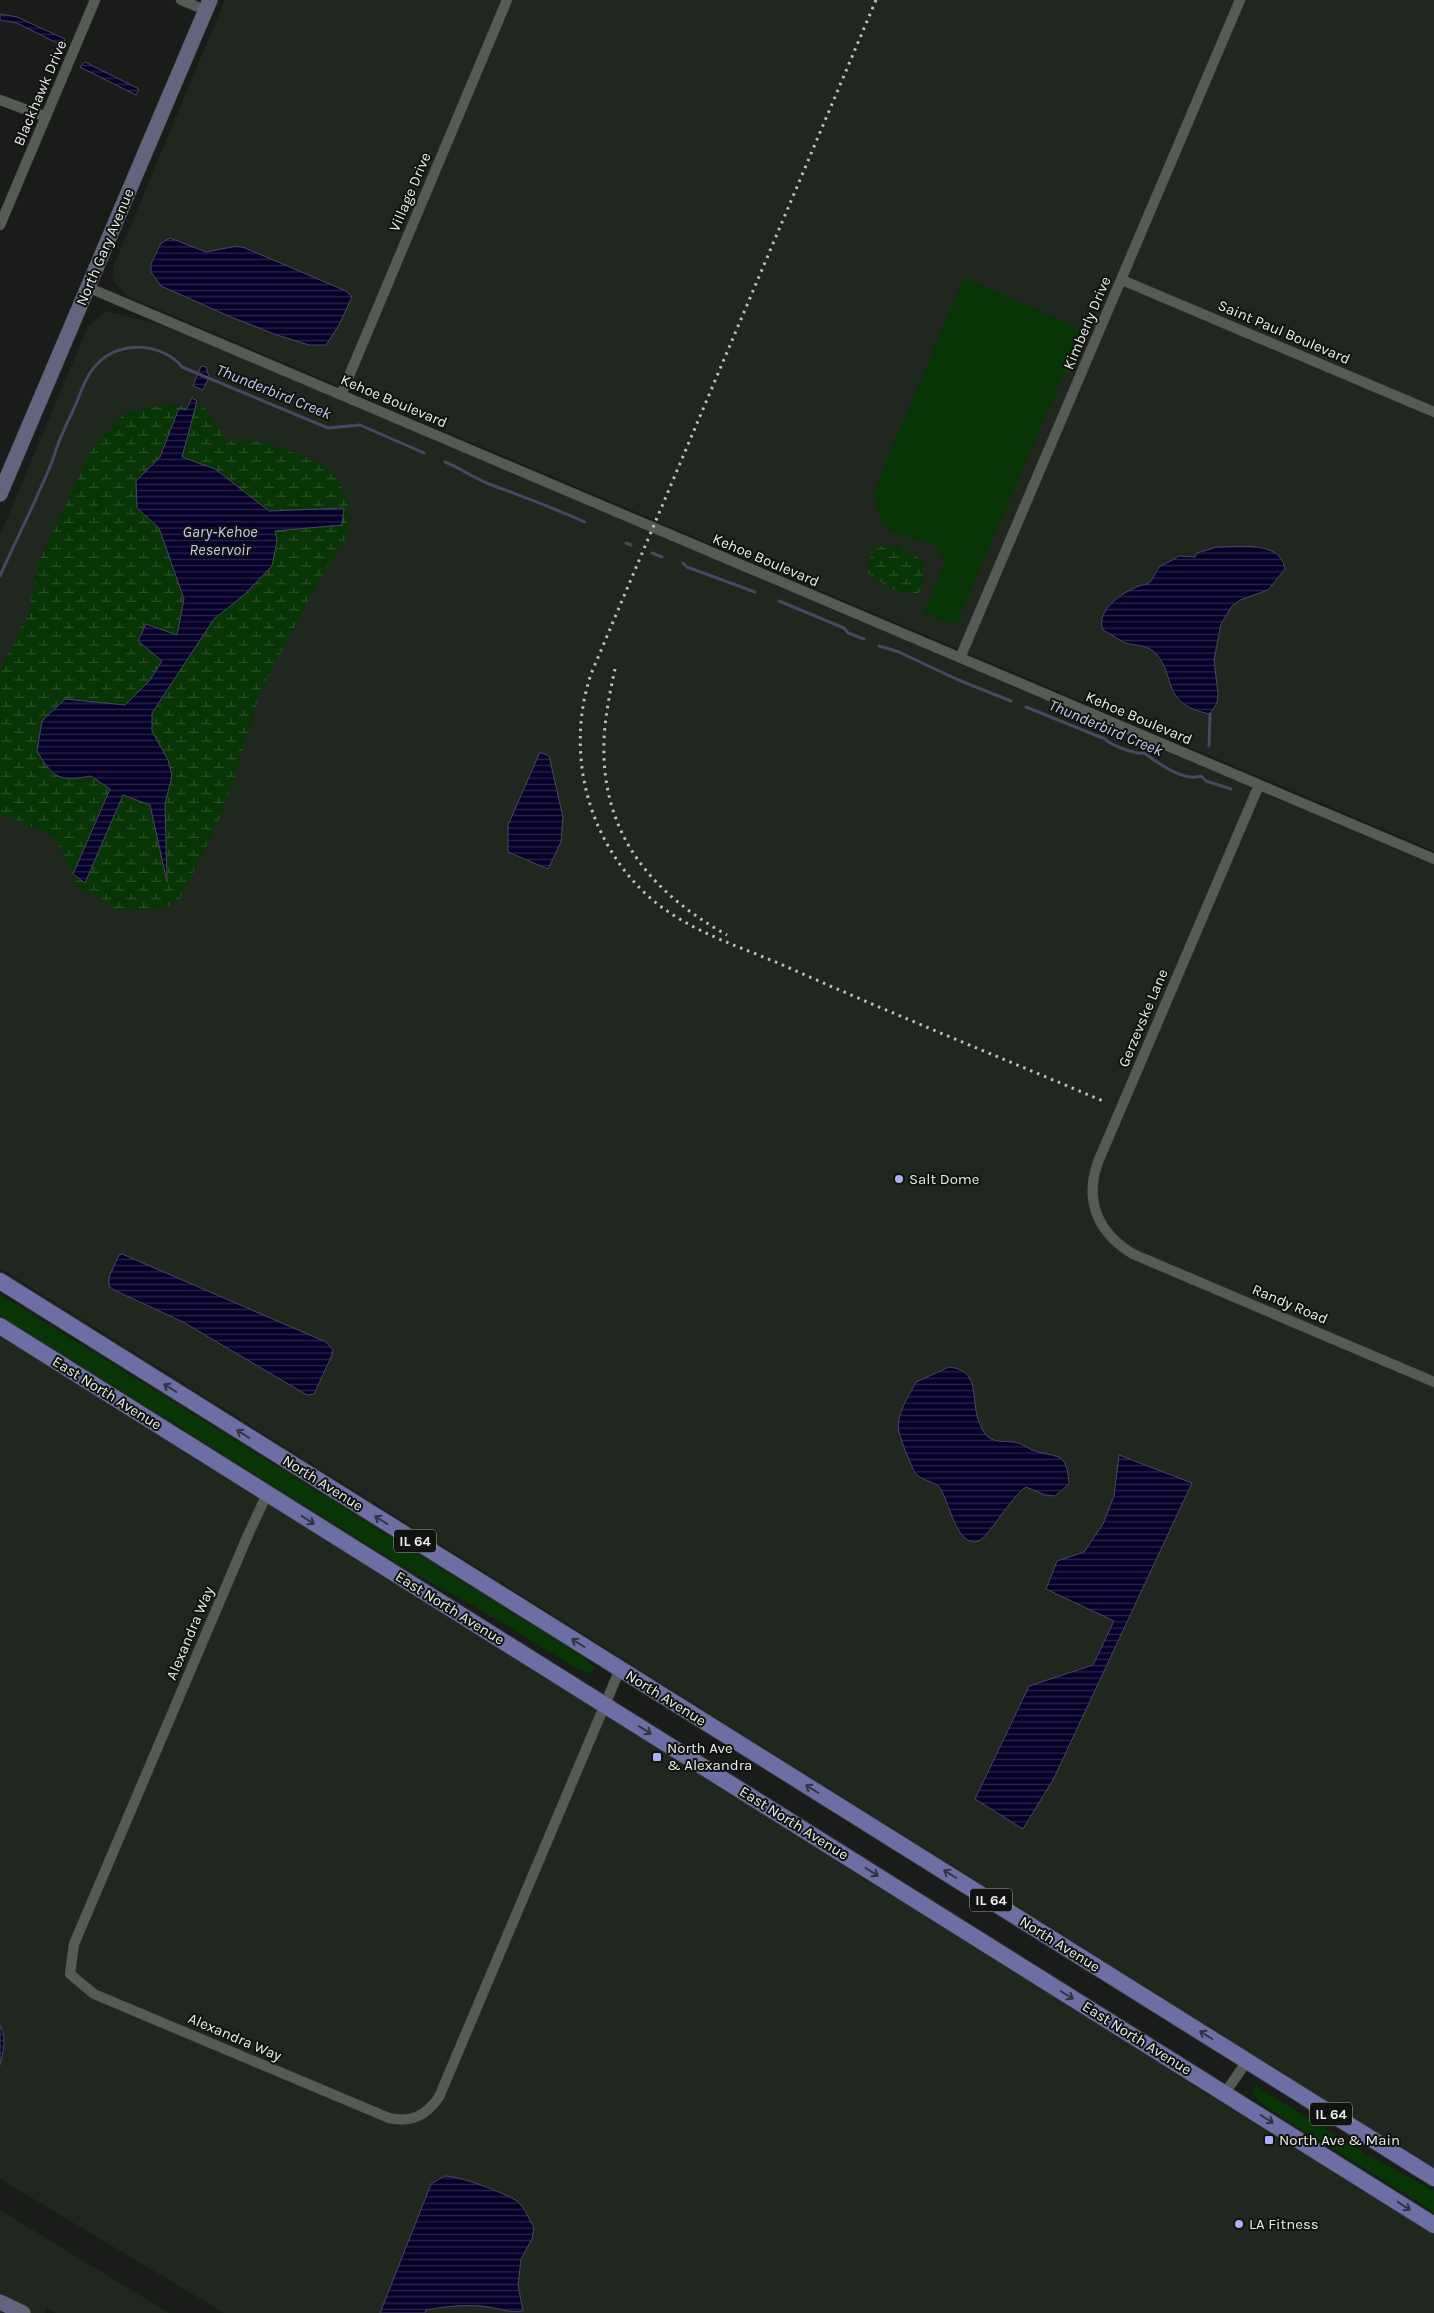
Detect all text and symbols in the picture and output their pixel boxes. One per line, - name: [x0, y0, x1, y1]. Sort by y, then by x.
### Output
- street label: Blackhawk Drive: [10, 37, 70, 149]
- street label: Village Drive: [385, 150, 435, 234]
- street label: North Gary Avenue: [72, 186, 138, 308]
- street label: Kimberly Drive: [1059, 274, 1115, 372]
- street label: Saint Paul Boulevard: [1215, 296, 1353, 368]
- water label: Thunderbird Creek: [214, 360, 335, 423]
- street label: Kehoe Boulevard: [338, 370, 450, 432]
- water label: Gary-Kehoe Reservoir: [183, 522, 258, 559]
- street label: Kehoe Boulevard: [710, 529, 822, 591]
- street label: Kehoe Boulevard: [1083, 687, 1195, 749]
- water label: Thunderbird Creek: [1046, 695, 1167, 760]
- street label: Gerzevske Lane: [1114, 966, 1172, 1070]
- place label: Salt Dome: [909, 1170, 980, 1188]
- marker: Salt Dome: [893, 1173, 905, 1185]
- street label: Randy Road: [1249, 1280, 1331, 1328]
- street label: East North Avenue: [49, 1352, 165, 1434]
- one-way arrow: [163, 1382, 177, 1392]
- one-way arrow: [237, 1428, 251, 1438]
- street label: North Avenue: [279, 1451, 367, 1515]
- one-way arrow: [301, 1515, 315, 1525]
- one-way arrow: [375, 1515, 389, 1525]
- road number: IL 64: [394, 1530, 436, 1552]
- street label: East North Avenue: [392, 1567, 508, 1649]
- street label: Alexandra Way: [162, 1584, 218, 1682]
- one-way arrow: [572, 1638, 586, 1648]
- street label: North Avenue: [622, 1666, 710, 1730]
- one-way arrow: [638, 1725, 652, 1736]
- place label: North Ave & Alexandra: [667, 1739, 752, 1774]
- marker: North Ave & Alexandra: [651, 1751, 663, 1763]
- street label: East North Avenue: [736, 1782, 852, 1864]
- one-way arrow: [805, 1783, 819, 1793]
- one-way arrow: [864, 1867, 878, 1877]
- one-way arrow: [943, 1869, 957, 1879]
- road number: IL 64: [970, 1888, 1012, 1912]
- street label: North Avenue: [1016, 1912, 1104, 1976]
- one-way arrow: [1060, 1990, 1074, 2000]
- street label: East North Avenue: [1079, 1997, 1195, 2079]
- street label: Alexandra Way: [186, 2009, 284, 2065]
- one-way arrow: [1199, 2030, 1213, 2040]
- road number: IL 64: [1310, 2102, 1352, 2126]
- one-way arrow: [1259, 2114, 1273, 2124]
- place label: North Ave & Main: [1279, 2131, 1400, 2149]
- marker: North Ave & Main: [1263, 2134, 1275, 2146]
- one-way arrow: [1396, 2201, 1410, 2211]
- place label: LA Fitness: [1249, 2215, 1319, 2233]
- marker: LA Fitness: [1233, 2218, 1245, 2230]

